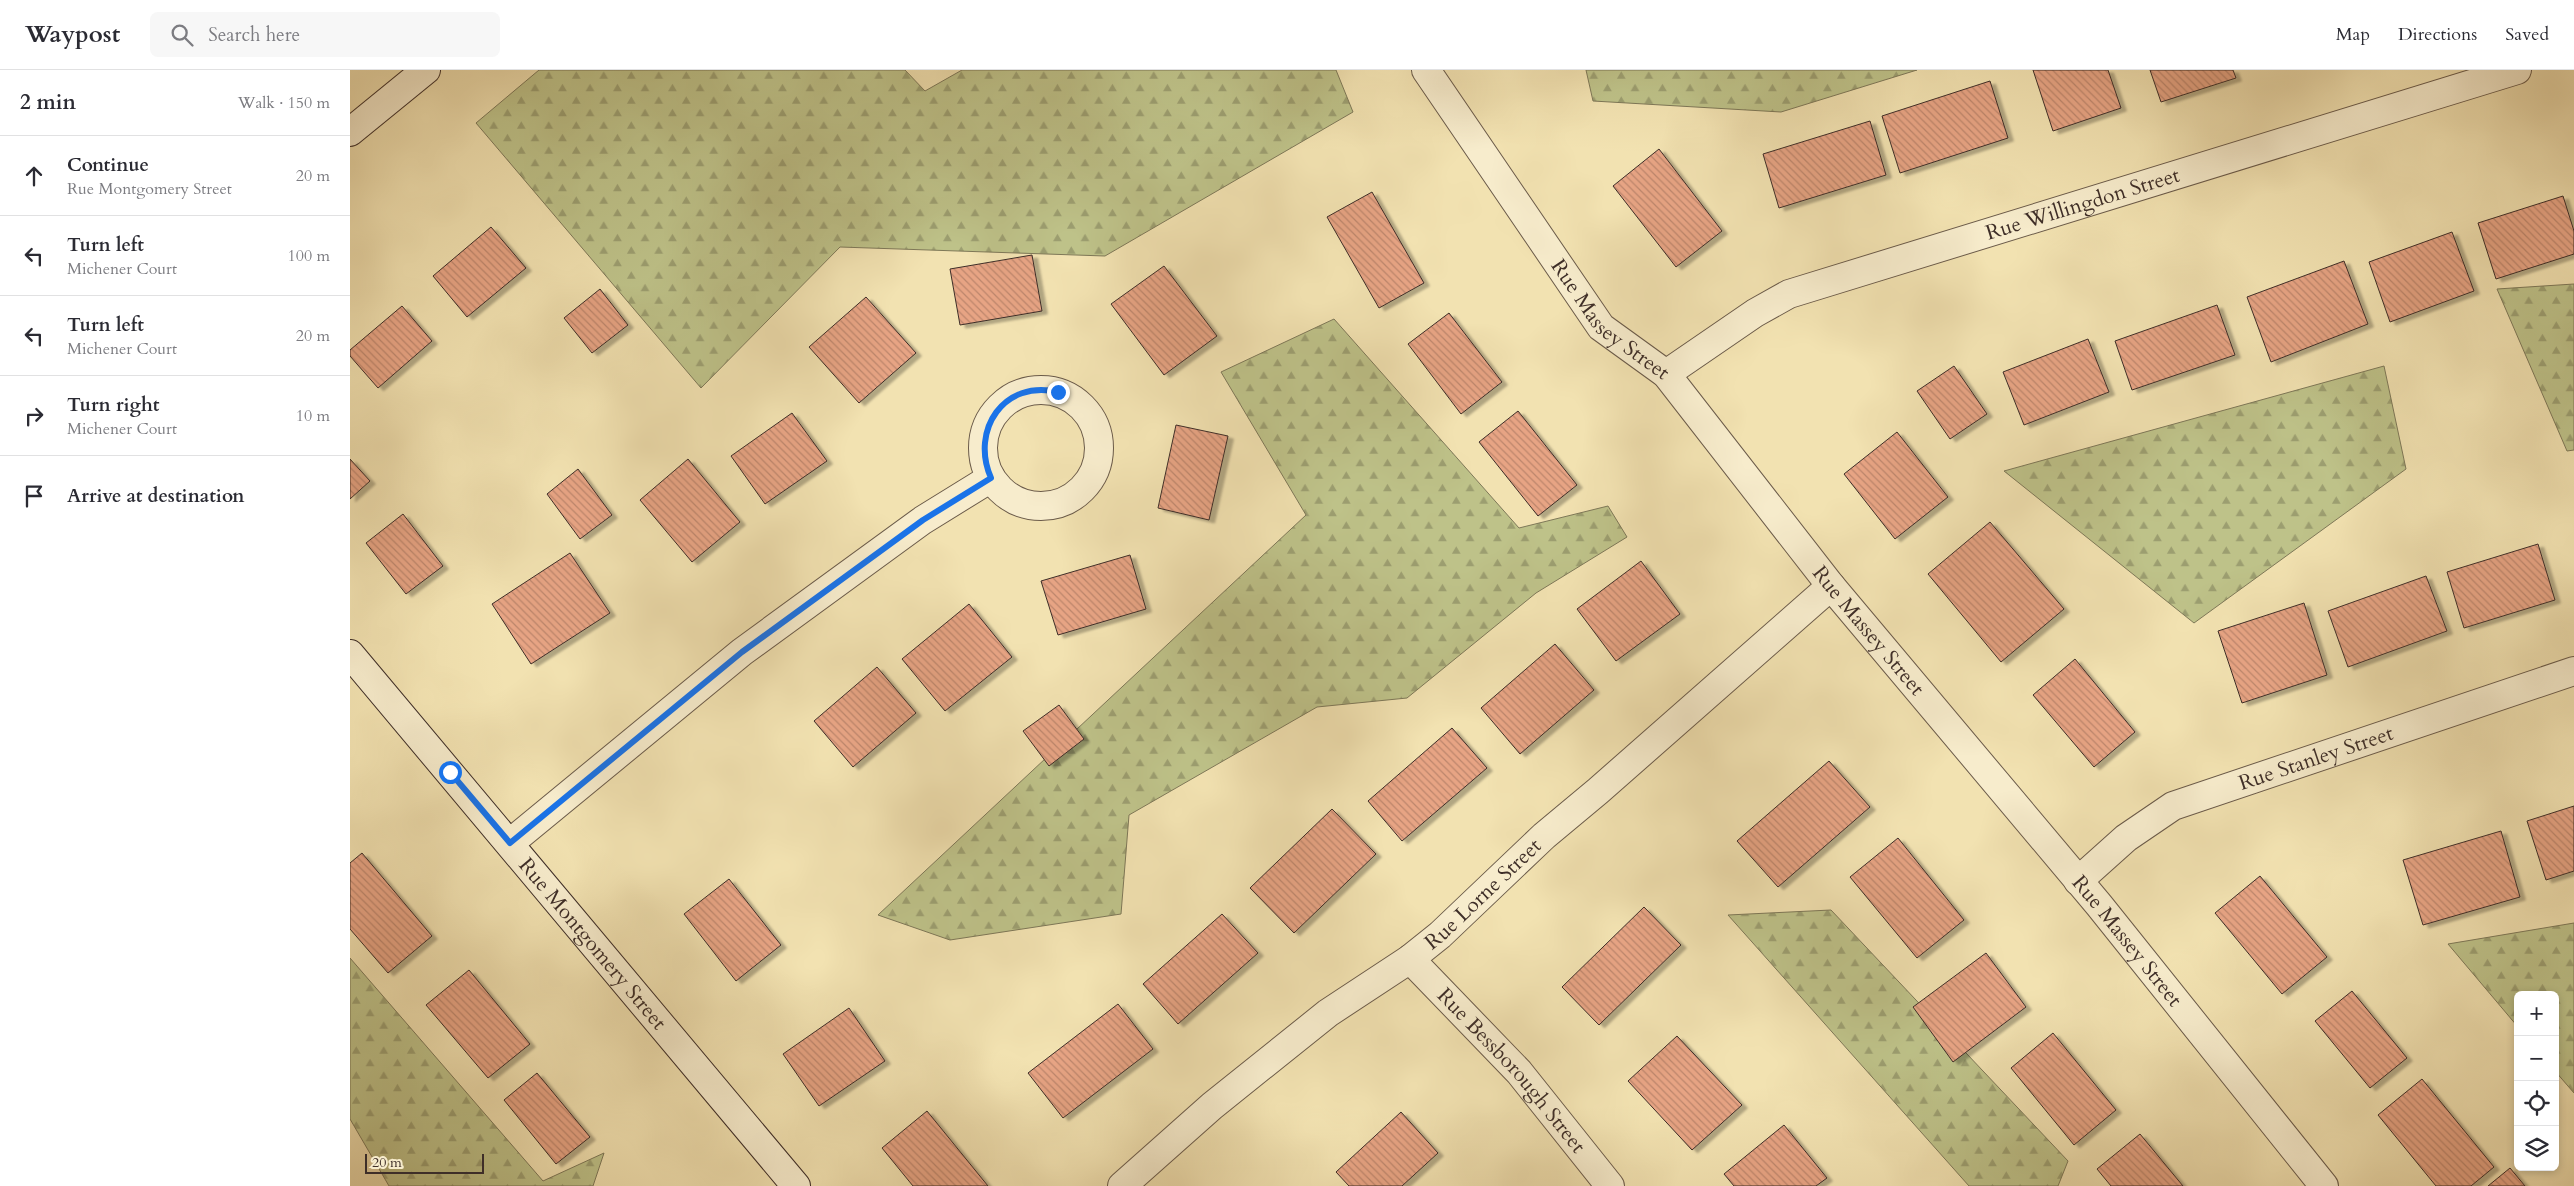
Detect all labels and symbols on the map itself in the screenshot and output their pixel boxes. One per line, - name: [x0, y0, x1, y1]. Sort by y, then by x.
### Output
- street label: Rue Willingdon Street: [1982, 160, 2183, 247]
- street label: Rue Massey Street: [1544, 253, 1676, 387]
- route end: [1047, 381, 1070, 404]
- street label: Rue Massey Street: [1806, 559, 1932, 702]
- street label: Rue Stanley Street: [2235, 718, 2397, 797]
- route start: [439, 761, 462, 784]
- street label: Rue Lorne Street: [1418, 831, 1548, 956]
- street label: Rue Montgomery Street: [512, 851, 674, 1036]
- street label: Rue Massey Street: [2065, 869, 2189, 1013]
- street label: Rue Bessborough Street: [1431, 981, 1593, 1159]
- scale bar: [365, 1151, 484, 1174]

